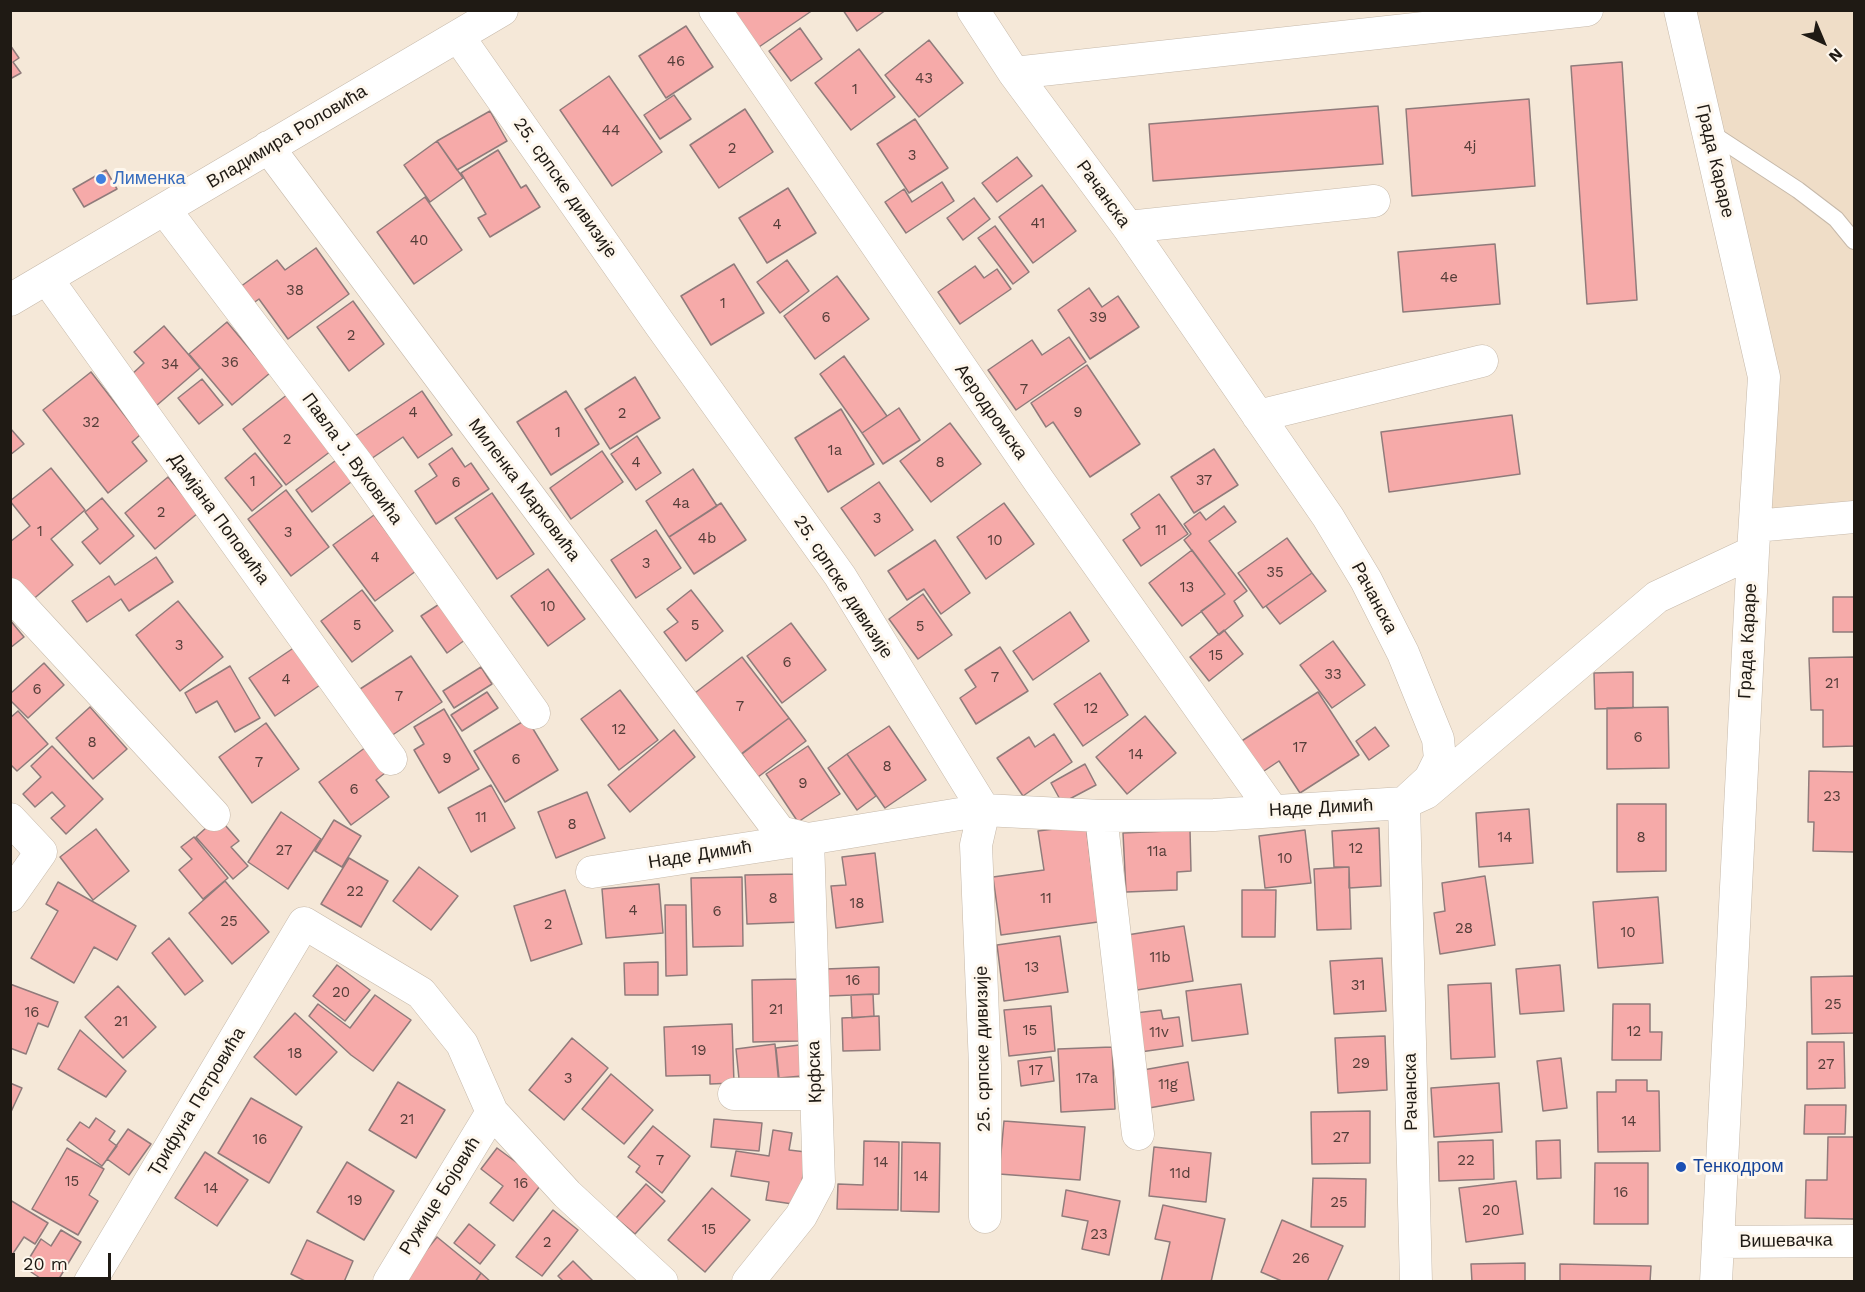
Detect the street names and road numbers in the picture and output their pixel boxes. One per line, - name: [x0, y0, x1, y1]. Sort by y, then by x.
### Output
- street label: Владимира Роловића: [203, 81, 371, 193]
- street label: Града Караре: [1691, 102, 1739, 220]
- street label: 25. српске дивизије: [508, 114, 622, 262]
- street label: Рачанска: [1071, 156, 1135, 232]
- street label: Аеродромска: [950, 360, 1032, 464]
- street label: Павла Ј. Вуковића: [297, 389, 407, 529]
- street label: Миленка Марковића: [463, 414, 585, 566]
- street label: Дамјана Поповића: [164, 449, 274, 589]
- street label: 25. српске дивизије: [789, 511, 897, 663]
- street label: Рачанска: [1346, 559, 1402, 637]
- street label: Града Караре: [1734, 583, 1762, 699]
- street label: Наде Димић: [1268, 794, 1374, 822]
- street label: Наде Димић: [647, 836, 753, 874]
- street label: 25. српске дивизије: [971, 966, 995, 1132]
- street label: Трифуна Петровића: [144, 1024, 250, 1180]
- street label: Крфска: [803, 1040, 827, 1104]
- street label: Рачанска: [1400, 1053, 1422, 1131]
- street label: Ружице Бојовић: [395, 1133, 485, 1259]
- street label: Вишевачка: [1739, 1229, 1833, 1253]

